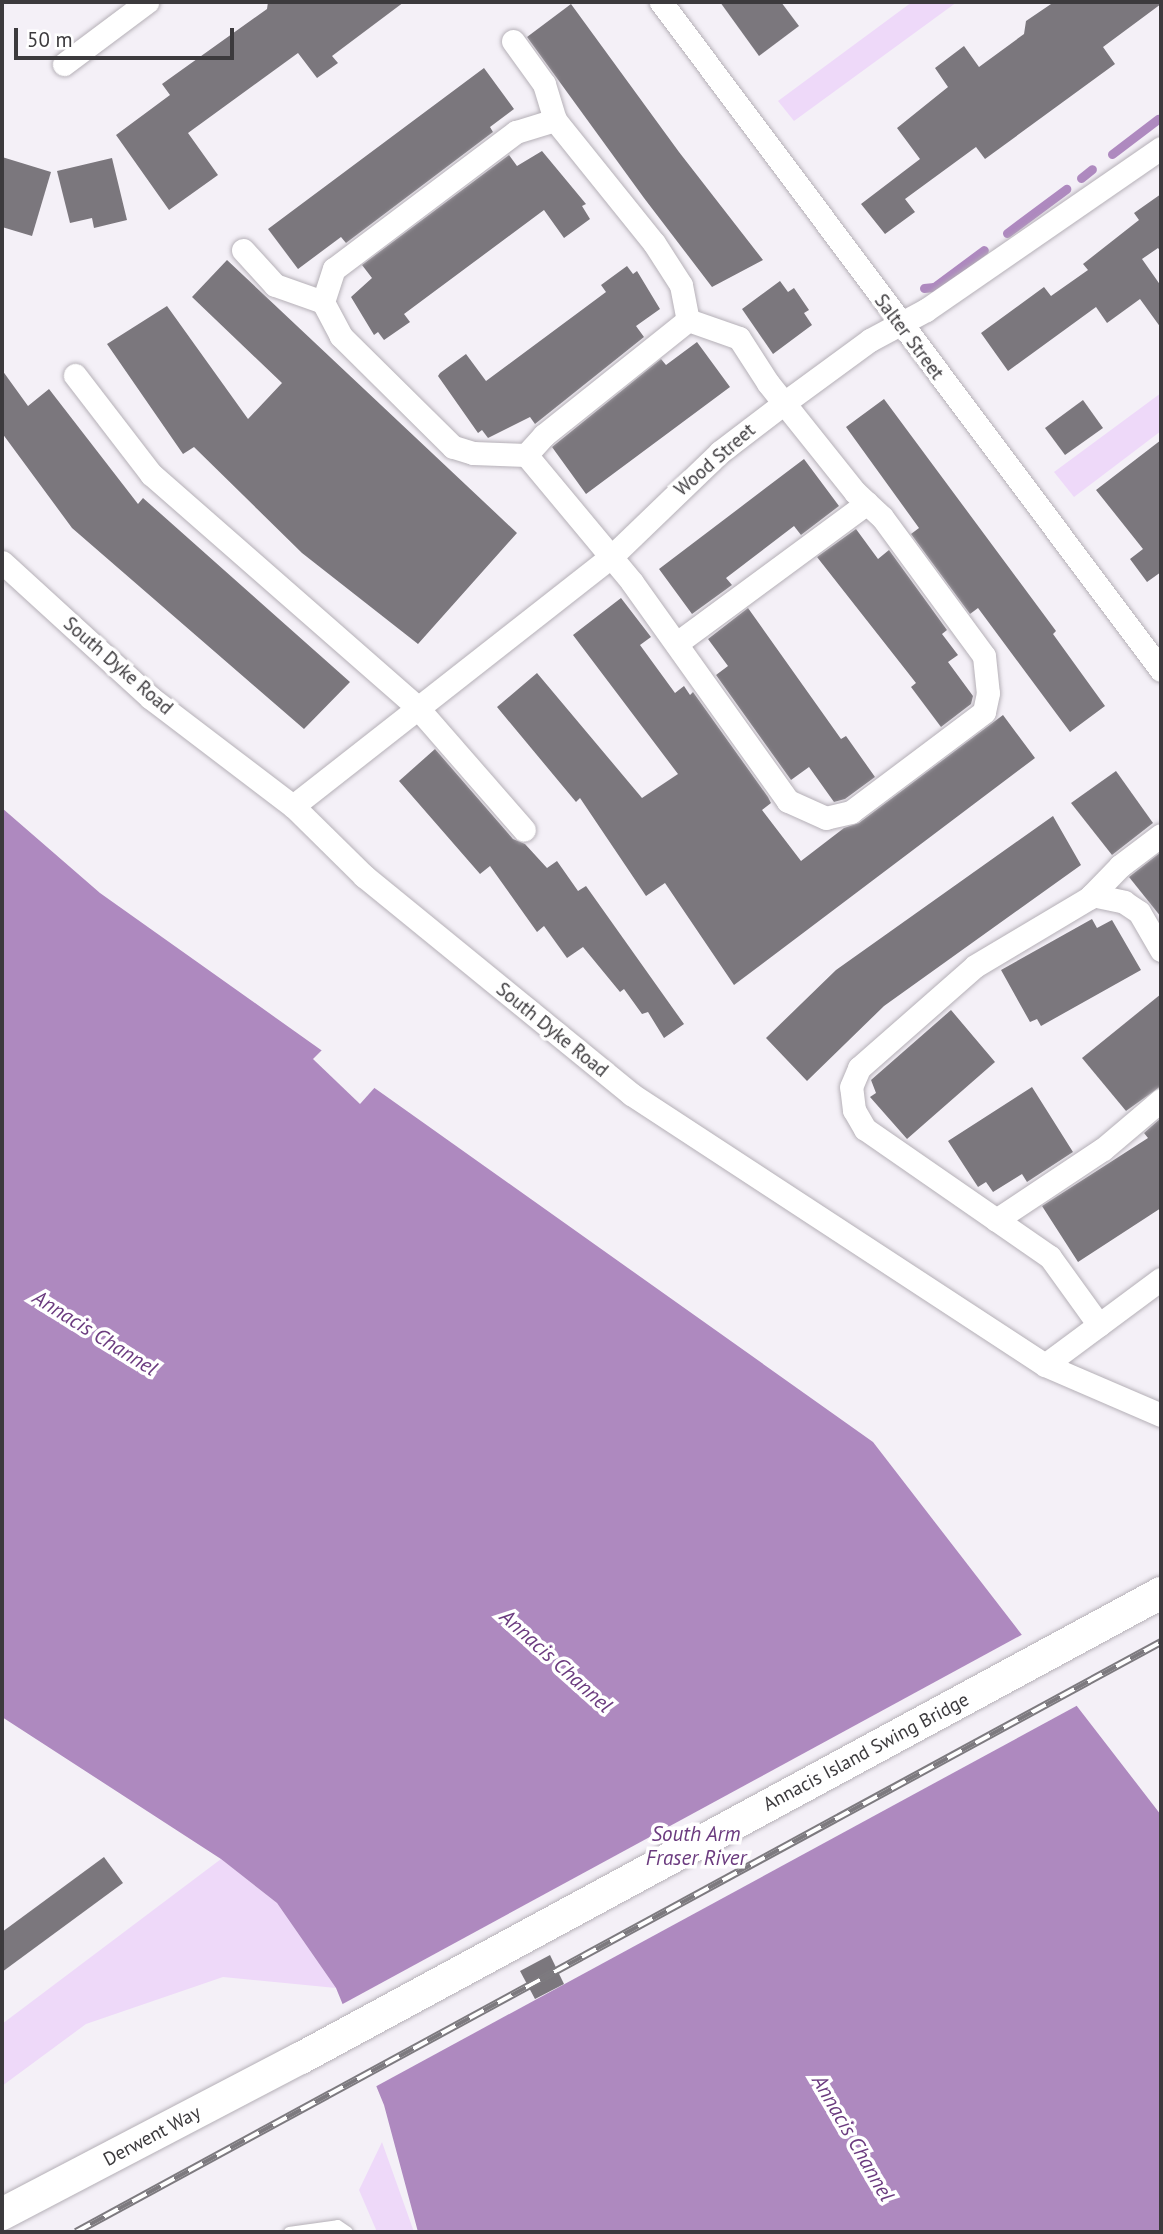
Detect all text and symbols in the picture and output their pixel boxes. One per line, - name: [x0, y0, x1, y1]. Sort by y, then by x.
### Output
- scale bar: [18, 14, 238, 58]
- text: 50 m: [27, 26, 73, 53]
- street label: Salter Street: [870, 290, 948, 384]
- street label: Wood Street: [670, 419, 760, 501]
- street label: South Dyke Road: [59, 612, 177, 720]
- street label: South Dyke Road: [492, 978, 612, 1082]
- water label: Annacis Channel: [28, 1285, 162, 1381]
- water label: Annacis Channel: [495, 1604, 617, 1718]
- street label: Annacis Island Swing Bridge: [759, 1688, 973, 1816]
- water label: South Arm Fraser River: [646, 1821, 746, 1871]
- water label: Annacis Channel: [807, 2070, 899, 2206]
- street label: Derwent Way: [99, 2101, 205, 2171]

